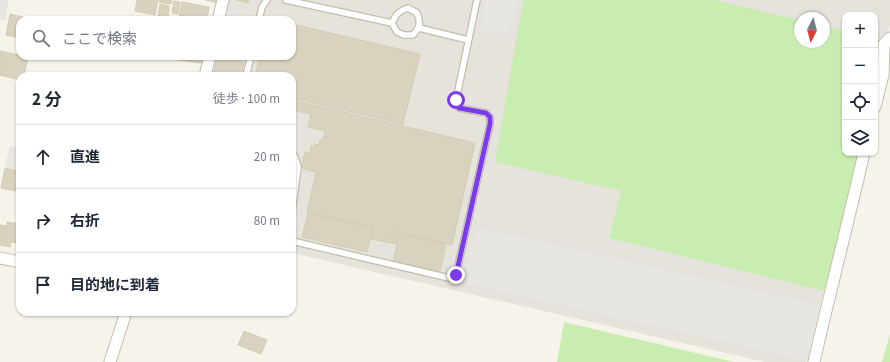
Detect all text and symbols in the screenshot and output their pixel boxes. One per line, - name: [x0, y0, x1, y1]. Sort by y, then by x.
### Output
- north arrow: [794, 12, 830, 48]
- map controls: [842, 12, 878, 156]
- button: +: [842, 12, 878, 48]
- search box: [16, 16, 296, 60]
- icon: search: [30, 27, 52, 49]
- text: ここで検索: [62, 29, 137, 50]
- button: −: [842, 48, 878, 84]
- button: locate: [842, 84, 878, 120]
- text: 2 分: [32, 88, 61, 112]
- text: 徒歩 · 100 m: [213, 90, 280, 108]
- route start: [447, 91, 465, 109]
- button: layers: [842, 120, 878, 156]
- icon: ahead: [32, 146, 54, 168]
- text: 直進: [70, 147, 100, 168]
- text: 20 m: [254, 148, 280, 166]
- icon: right: [32, 210, 54, 232]
- text: 右折: [70, 211, 100, 232]
- text: 80 m: [254, 212, 280, 230]
- route end: [447, 266, 465, 284]
- icon: arrive: [32, 274, 54, 296]
- text: 目的地に到着: [70, 275, 160, 296]

